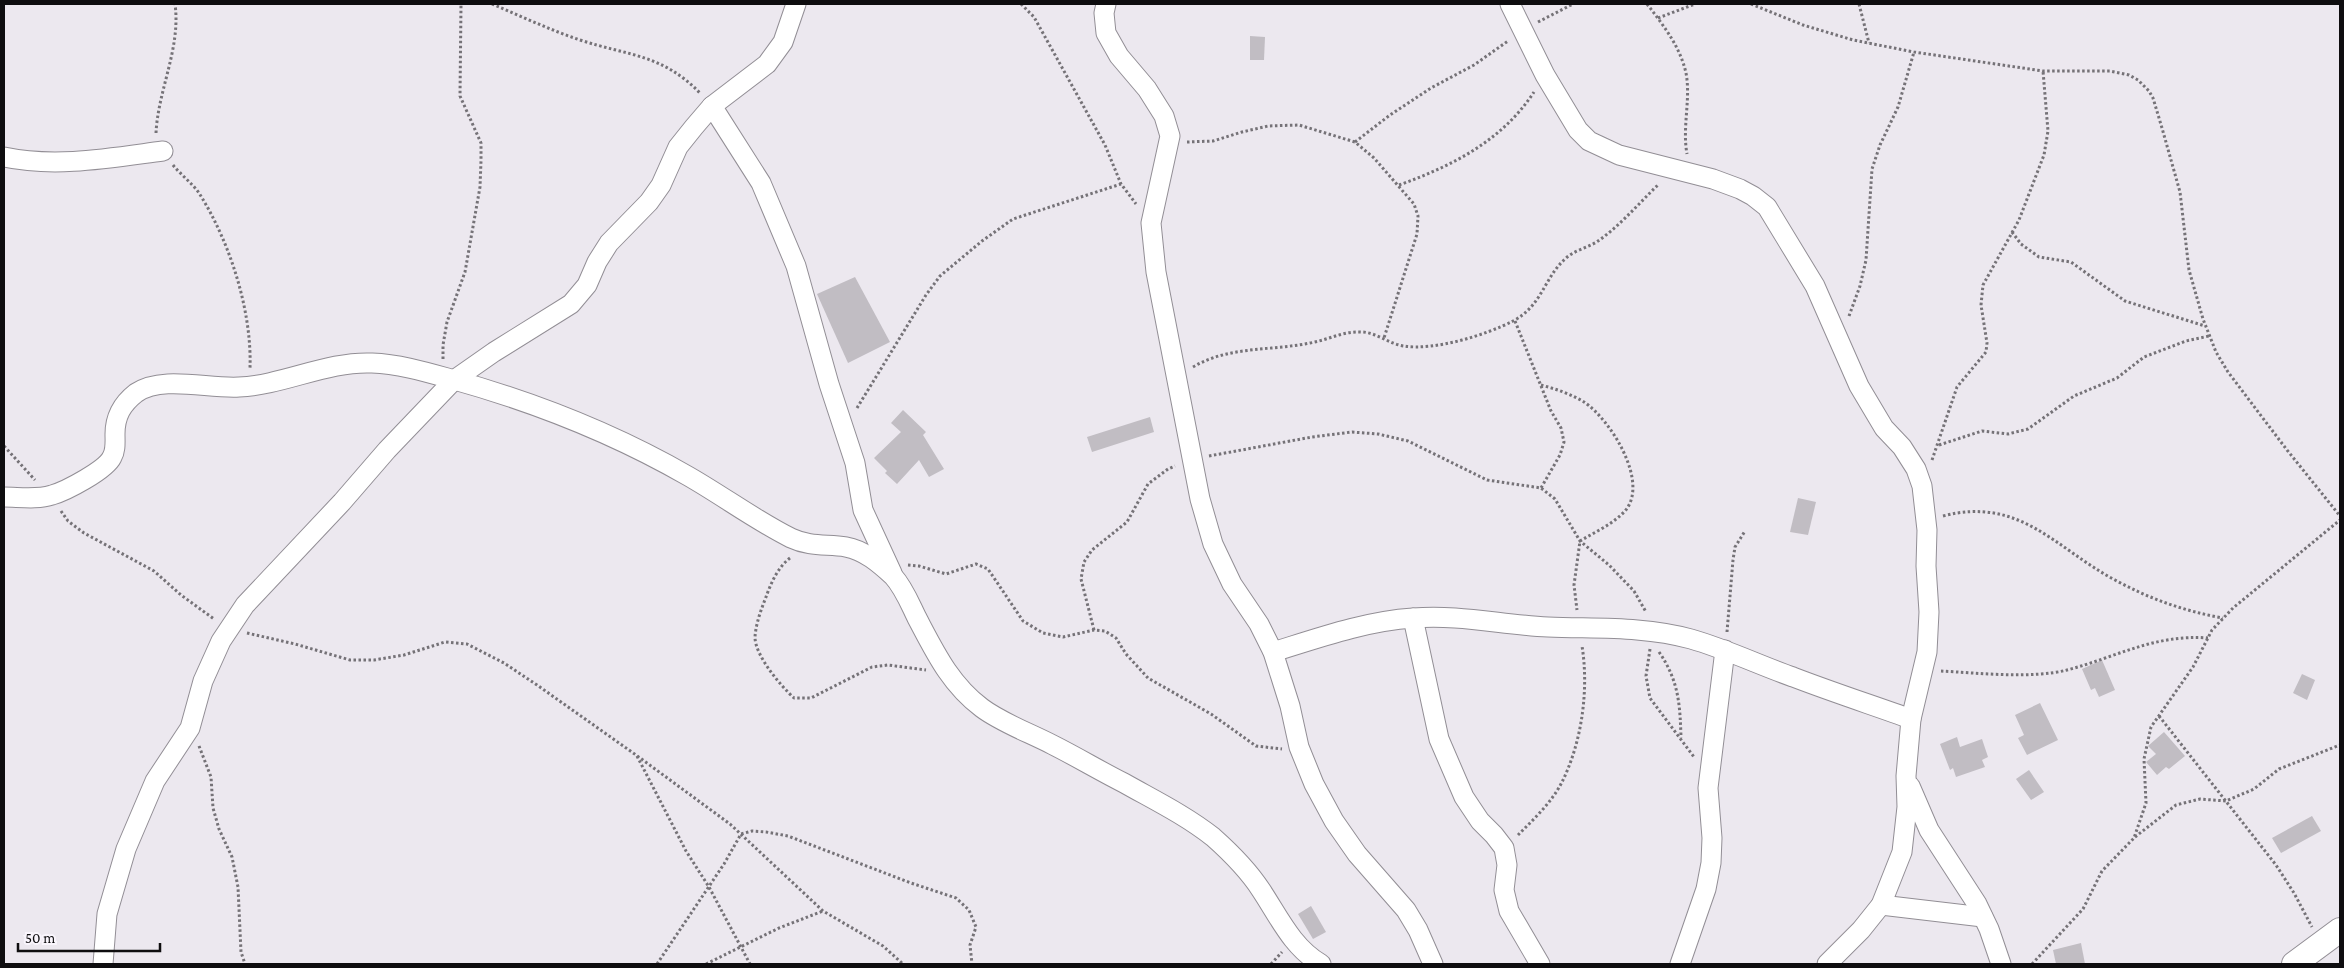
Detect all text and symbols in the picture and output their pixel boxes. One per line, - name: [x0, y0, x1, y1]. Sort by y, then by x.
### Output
- scale bar: [18, 920, 160, 952]
- text: 50 m: [25, 930, 55, 946]

